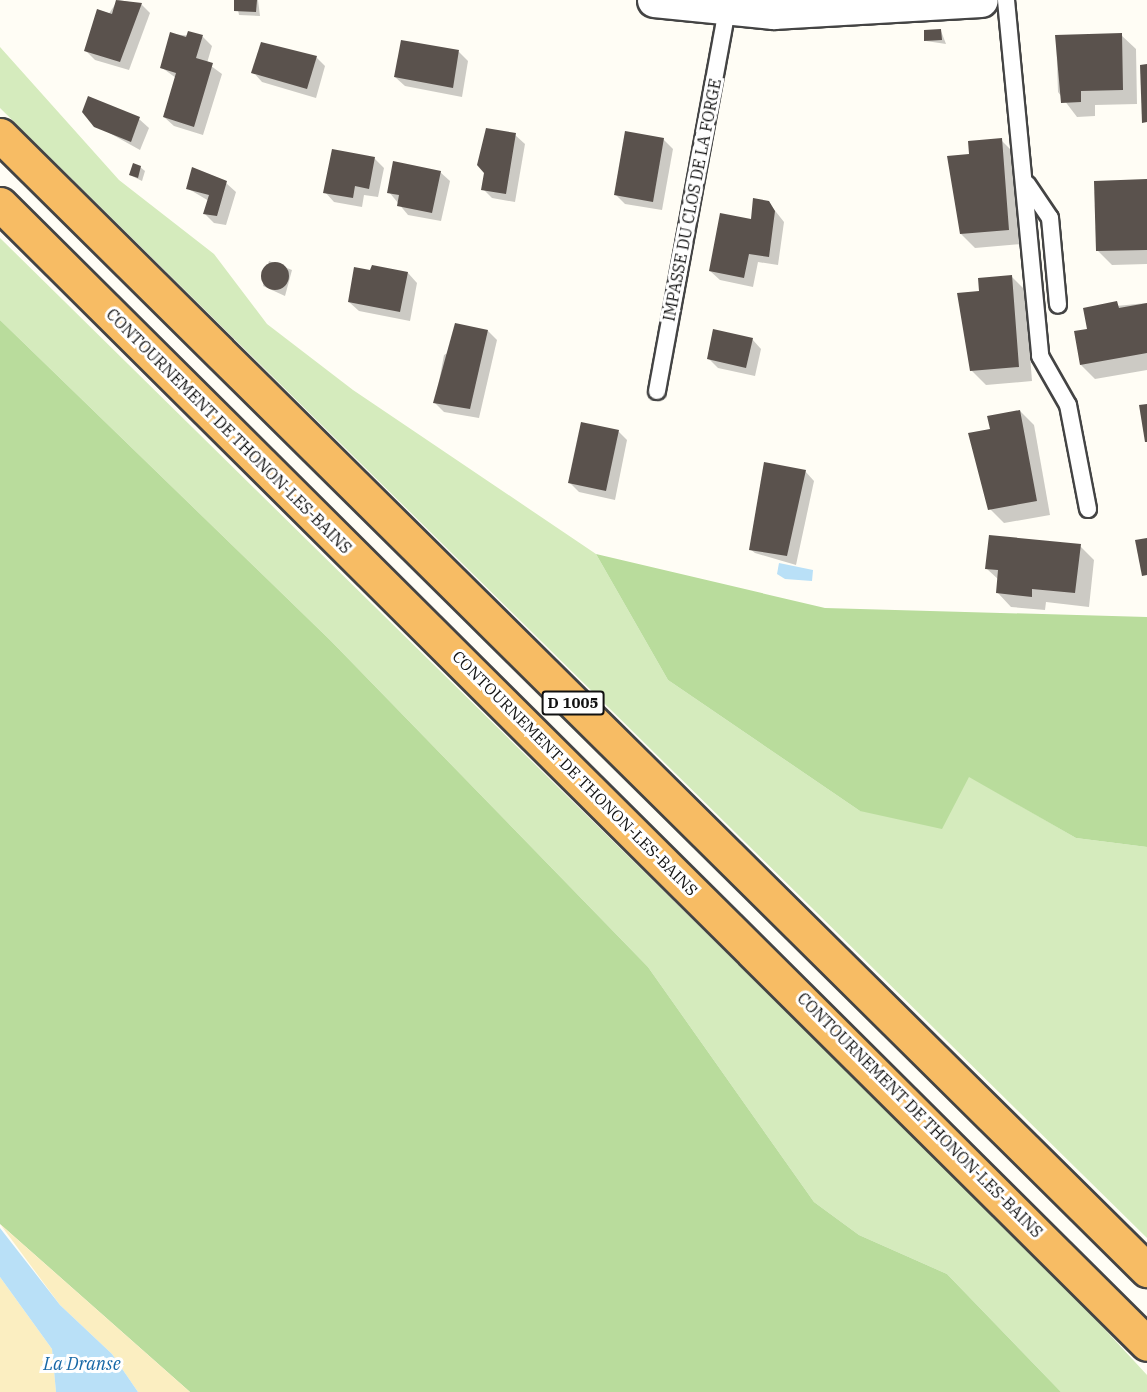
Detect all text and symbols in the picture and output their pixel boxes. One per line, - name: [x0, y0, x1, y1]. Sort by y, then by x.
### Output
- street label: IMPASSE DU CLOS DE LA FORGE: [659, 77, 725, 323]
- street label: CONTOURNEMENT DE THONON-LES-BAINS: [102, 304, 356, 558]
- street label: CONTOURNEMENT DE THONON-LES-BAINS: [448, 646, 702, 900]
- road number: D 1005: [542, 691, 604, 715]
- street label: CONTOURNEMENT DE THONON-LES-BAINS: [793, 988, 1047, 1242]
- water label: La Dranse: [43, 1353, 121, 1375]

